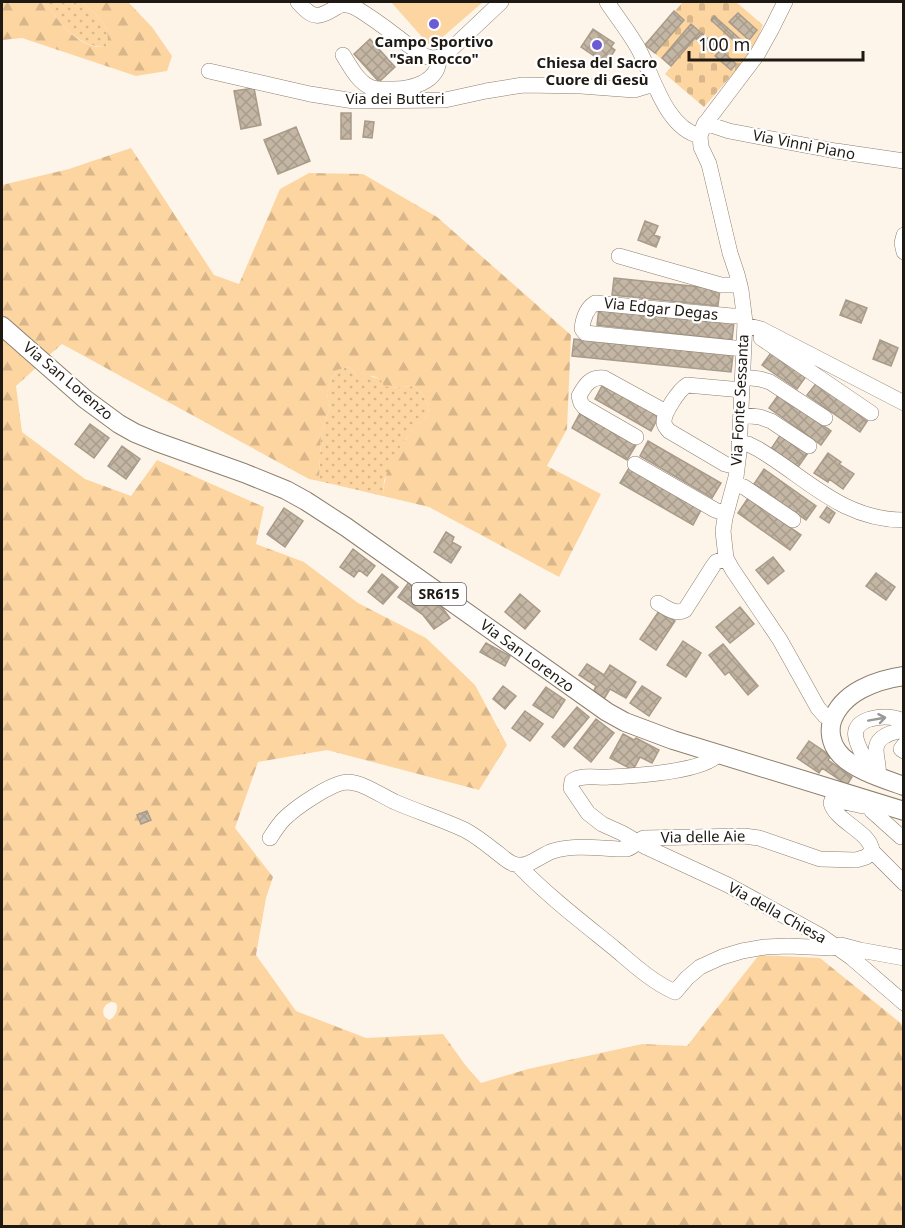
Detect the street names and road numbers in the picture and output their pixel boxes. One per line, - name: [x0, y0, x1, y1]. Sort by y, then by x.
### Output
- street label: Via dei Butteri: [345, 88, 445, 108]
- street label: Via Vinni Piano: [751, 124, 857, 164]
- street label: Via Edgar Degas: [603, 292, 719, 324]
- street label: Via Fonte Sessanta: [726, 334, 752, 466]
- street label: Via San Lorenzo: [19, 337, 118, 424]
- road number: SR615: [412, 583, 466, 605]
- street label: Via San Lorenzo: [477, 614, 579, 696]
- street label: Via delle Aie: [660, 825, 746, 847]
- street label: Via della Chiesa: [725, 877, 830, 947]

